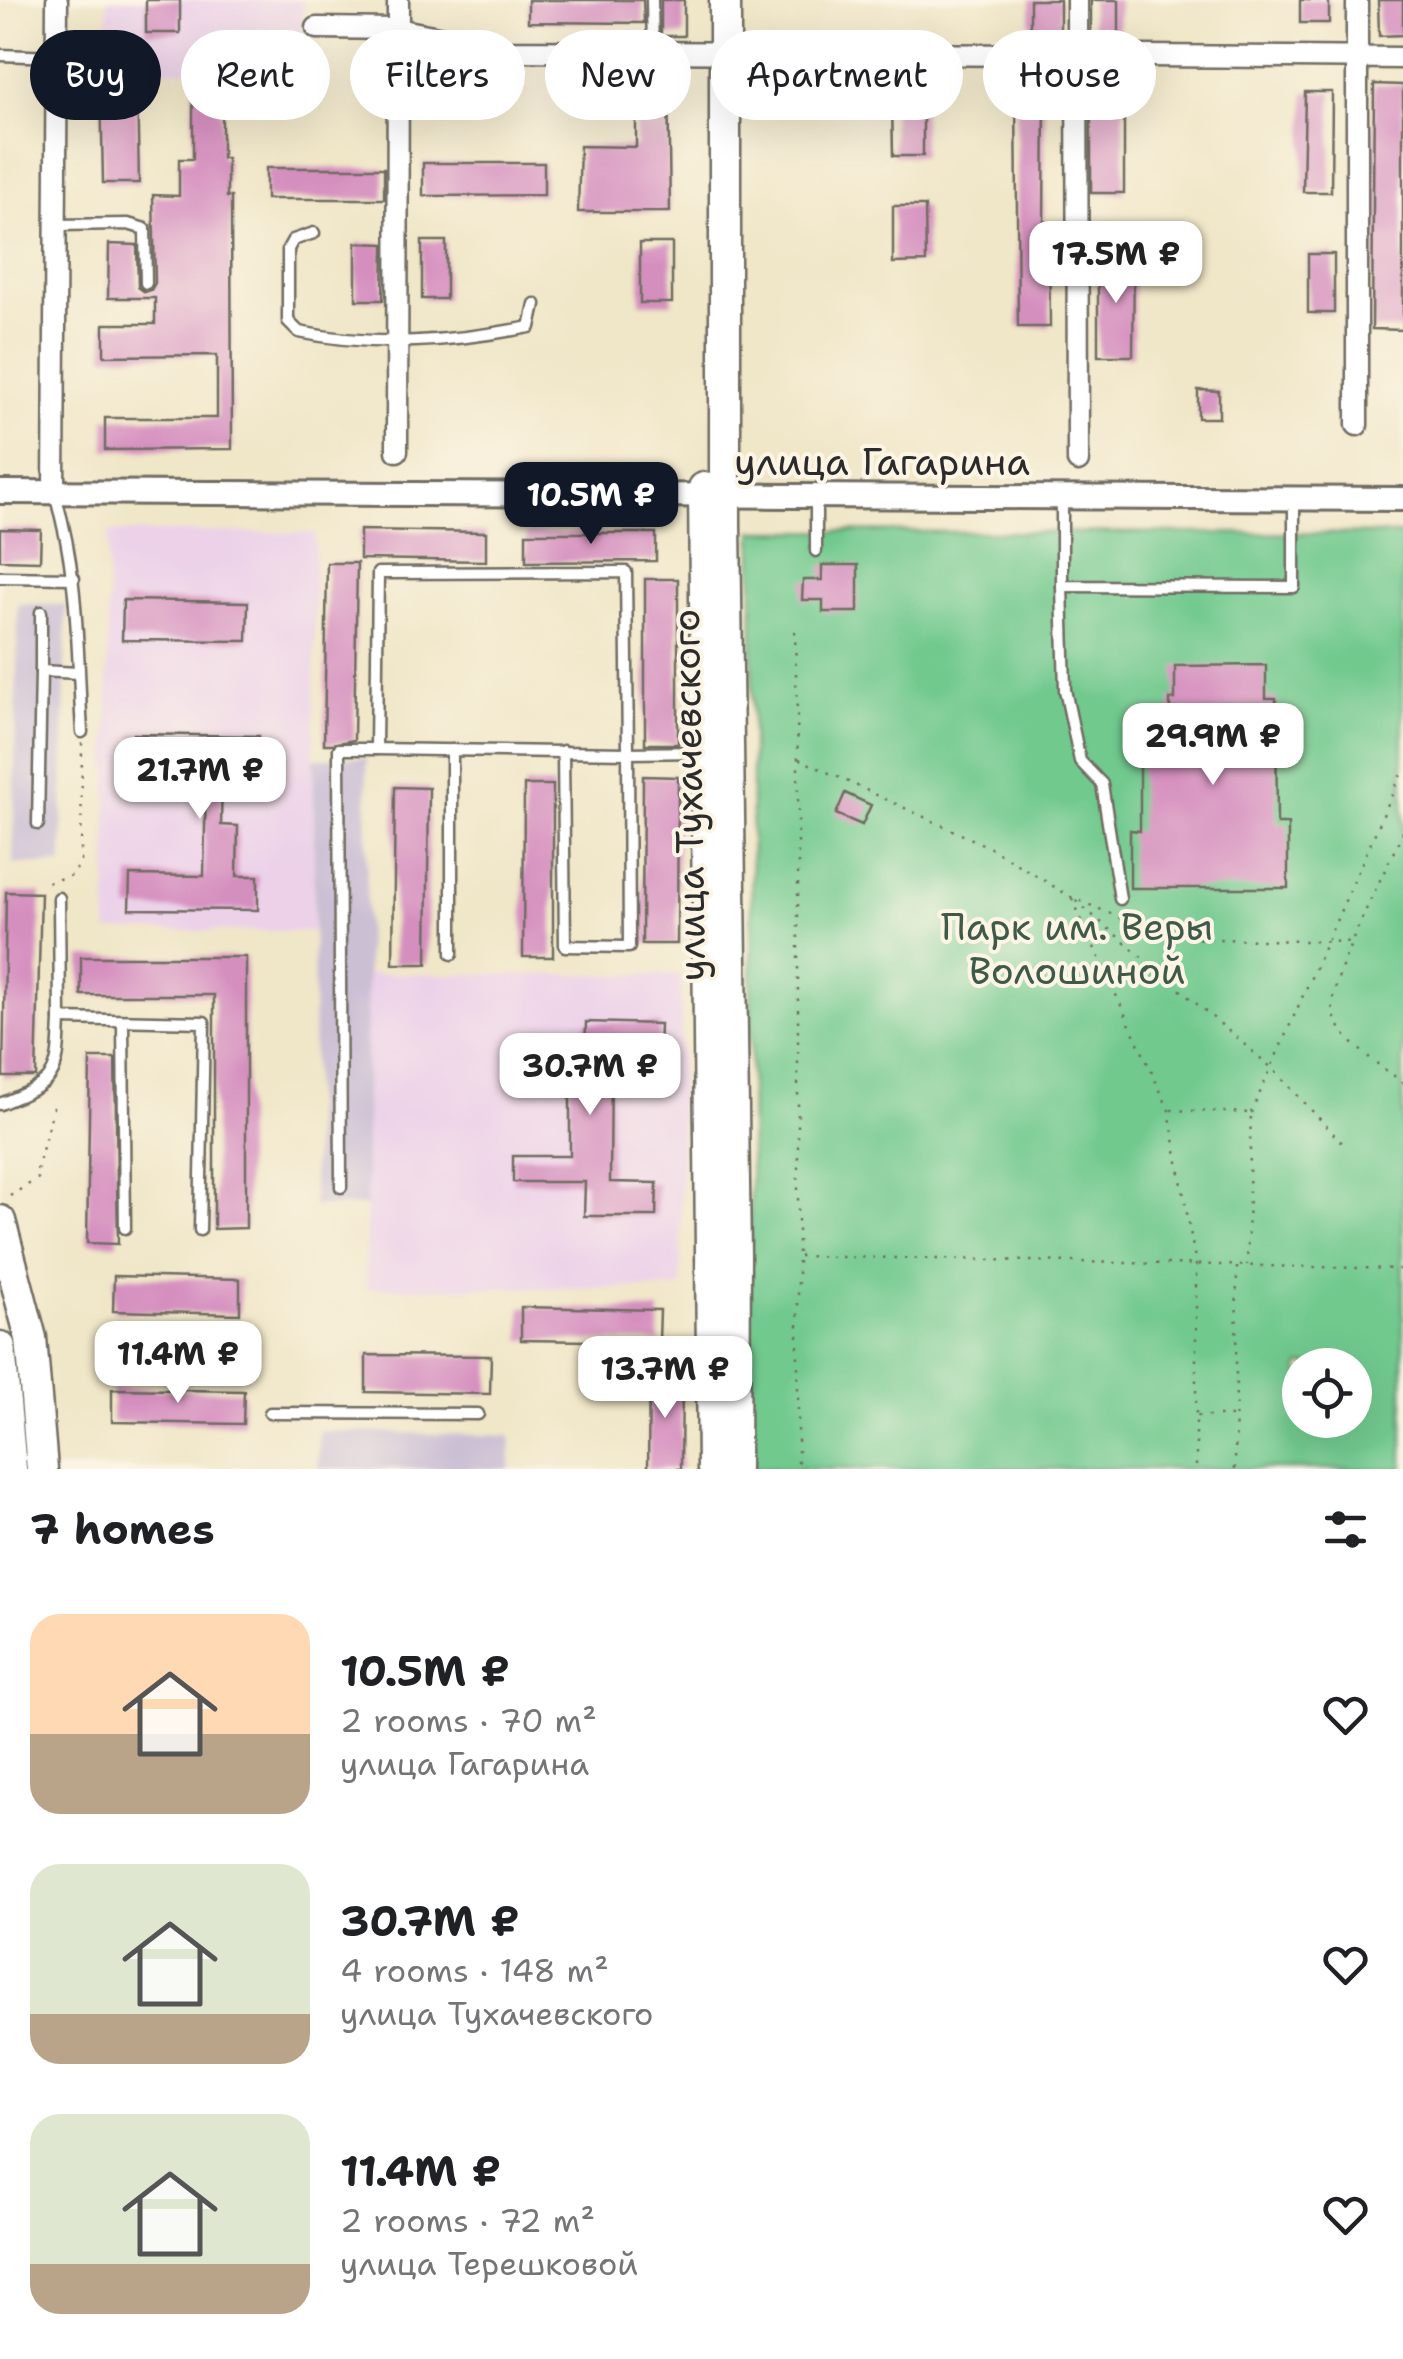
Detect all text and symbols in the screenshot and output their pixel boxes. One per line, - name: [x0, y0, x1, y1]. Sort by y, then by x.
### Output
- chip: Buy: [30, 30, 161, 120]
- chip: Rent: [181, 30, 330, 120]
- chip: Filters: [350, 30, 525, 120]
- chip: New: [545, 30, 691, 120]
- chip: Apartment: [711, 30, 963, 120]
- chip: House: [983, 30, 1156, 120]
- pin: 17.5M ₽: [1024, 221, 1208, 306]
- text: 17.5M ₽: [1051, 232, 1181, 275]
- street label: улица Гагарина: [734, 436, 1030, 487]
- pin: 10.5M ₽: [499, 462, 683, 547]
- text: 10.5M ₽: [526, 473, 656, 516]
- street label: улица Тухачевского: [660, 608, 717, 982]
- pin: 29.9M ₽: [1121, 703, 1305, 788]
- text: 29.9M ₽: [1145, 714, 1281, 757]
- pin: 21.7M ₽: [108, 737, 292, 822]
- text: 21.7M ₽: [136, 748, 264, 791]
- park label: Парк им. Веры Волошиной: [941, 901, 1213, 996]
- pin: 30.7M ₽: [498, 1033, 682, 1118]
- text: 30.7M ₽: [522, 1044, 658, 1087]
- pin: 11.4M ₽: [86, 1321, 270, 1406]
- text: 11.4M ₽: [117, 1332, 239, 1375]
- pin: 13.7M ₽: [573, 1336, 757, 1421]
- text: 13.7M ₽: [600, 1347, 730, 1390]
- map controls: [1282, 1348, 1372, 1438]
- button: locate: [1282, 1348, 1372, 1438]
- text: 7 homes: [30, 1501, 215, 1557]
- icon: filters: [1318, 1502, 1373, 1557]
- text: 10.5M ₽: [340, 1643, 510, 1699]
- icon: home: [110, 1654, 230, 1774]
- icon: heart: [1318, 1687, 1373, 1742]
- text: 2 rooms · 70 m²: [340, 1699, 597, 1742]
- text: улица Гагарина: [340, 1742, 589, 1785]
- text: 30.7M ₽: [340, 1893, 520, 1949]
- icon: home: [110, 1904, 230, 2024]
- icon: heart: [1318, 1937, 1373, 1992]
- text: 4 rooms · 148 m²: [340, 1949, 609, 1992]
- text: улица Тухачевского: [340, 1992, 654, 2035]
- text: 11.4M ₽: [340, 2143, 501, 2199]
- icon: home: [110, 2154, 230, 2274]
- icon: heart: [1318, 2187, 1373, 2242]
- text: 2 rooms · 72 m²: [340, 2199, 595, 2242]
- text: улица Терешковой: [340, 2242, 638, 2285]

